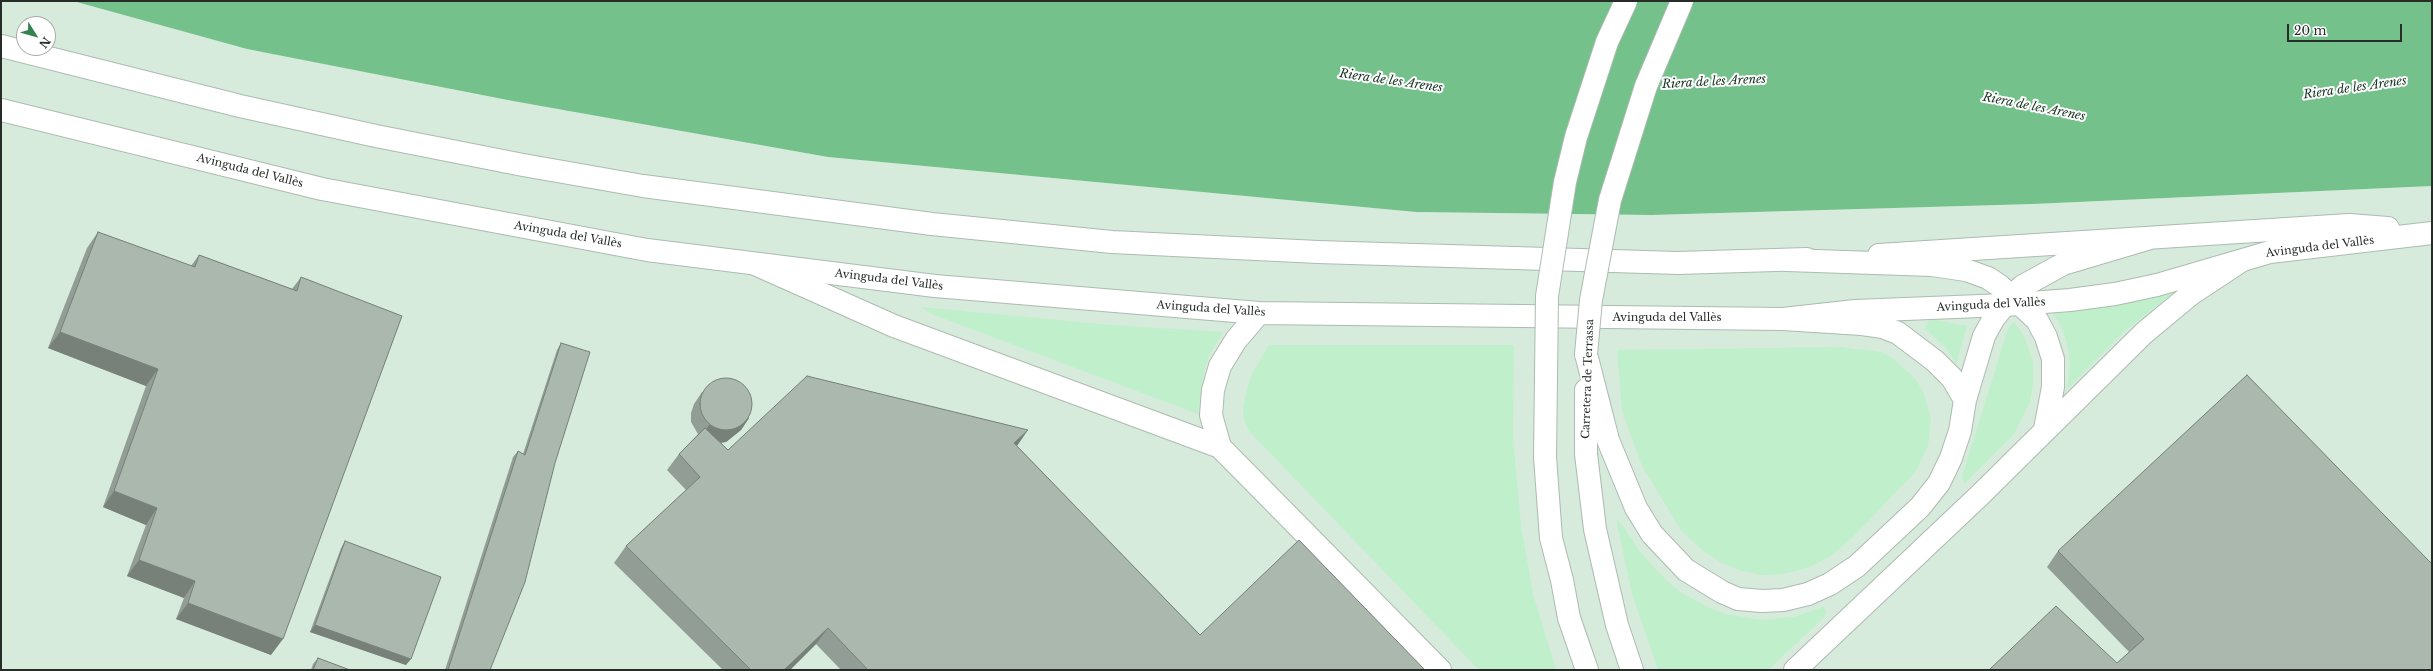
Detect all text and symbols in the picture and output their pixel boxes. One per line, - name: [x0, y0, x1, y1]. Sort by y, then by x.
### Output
- north arrow: [16, 16, 56, 56]
- scale bar: [2289, 16, 2404, 42]
- text: 20 m: [2294, 23, 2326, 38]
- text: N: [36, 34, 53, 51]
- water label: Riera de les Arenes: [1338, 67, 1444, 95]
- water label: Riera de les Arenes: [1662, 72, 1766, 92]
- water label: Riera de les Arenes: [2302, 74, 2408, 102]
- water label: Riera de les Arenes: [1982, 90, 2086, 124]
- street label: Avinguda del Vallès: [195, 151, 305, 191]
- street label: Avinguda del Vallès: [513, 219, 623, 251]
- street label: Avinguda del Vallès: [2265, 234, 2375, 260]
- street label: Avinguda del Vallès: [834, 267, 944, 293]
- street label: Avinguda del Vallès: [1936, 296, 2046, 314]
- street label: Avinguda del Vallès: [1156, 299, 1266, 319]
- street label: Avinguda del Vallès: [1612, 311, 1722, 325]
- street label: Carretera de Terrassa: [1579, 319, 1597, 439]

